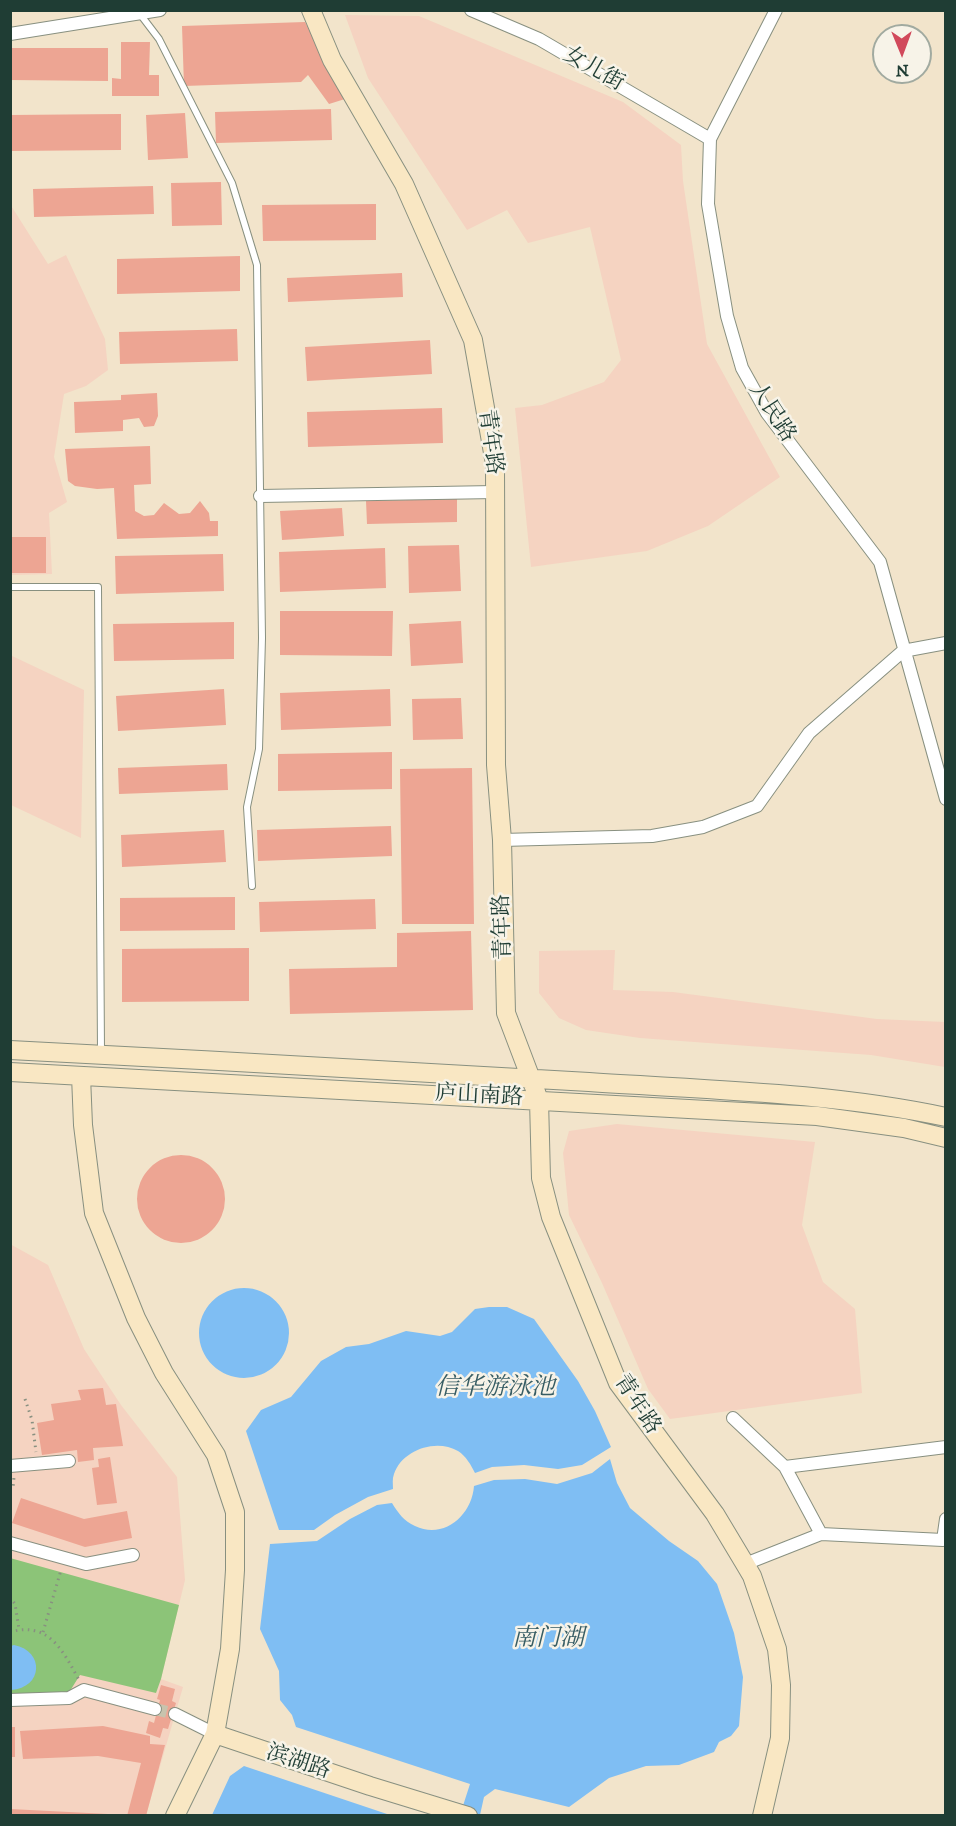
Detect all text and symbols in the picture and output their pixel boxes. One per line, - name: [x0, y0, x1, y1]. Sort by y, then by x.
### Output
- north arrow: [872, 24, 932, 84]
- street label: 女儿街: [558, 42, 628, 98]
- text: N: [896, 60, 909, 80]
- street label: 人民路: [742, 378, 800, 448]
- street label: 青年路: [471, 407, 507, 477]
- street label: 青年路: [490, 894, 518, 960]
- street label: 庐山南路: [434, 1082, 524, 1112]
- street label: 青年路: [607, 1370, 665, 1440]
- water label: 信华游泳池: [435, 1375, 555, 1403]
- water label: 南门湖: [512, 1626, 584, 1654]
- street label: 滨湖路: [263, 1740, 333, 1786]

